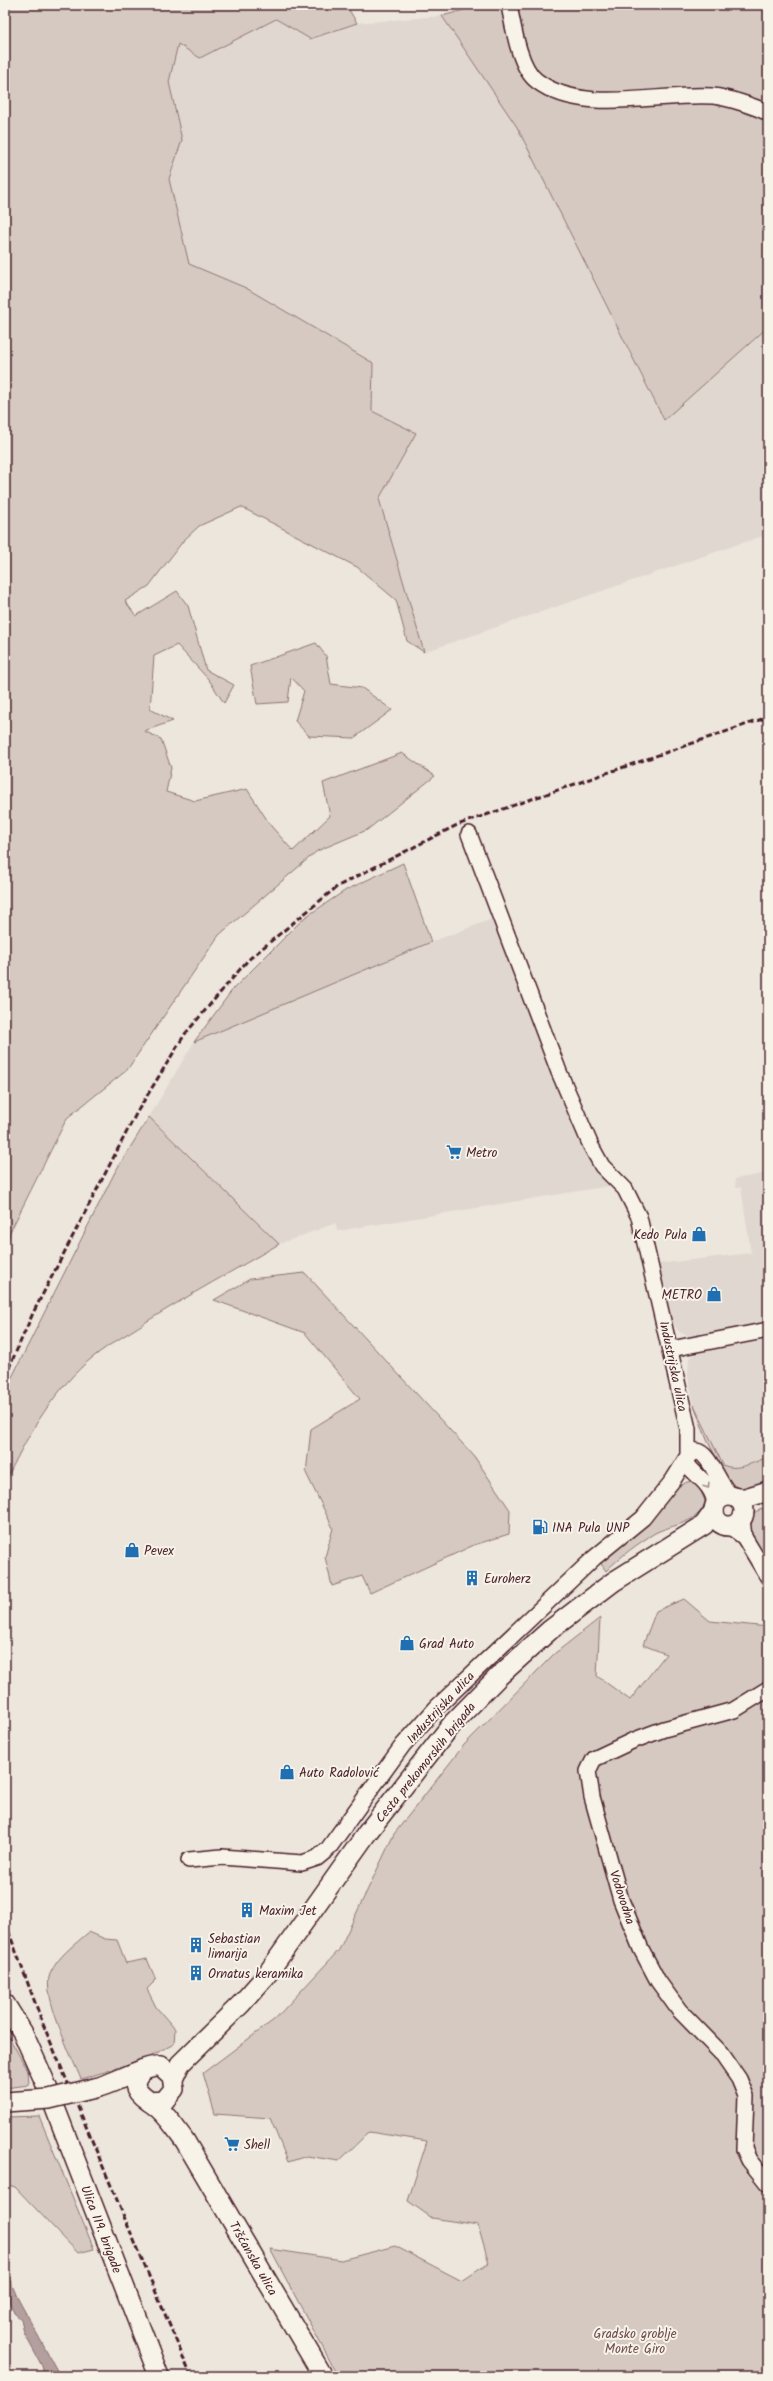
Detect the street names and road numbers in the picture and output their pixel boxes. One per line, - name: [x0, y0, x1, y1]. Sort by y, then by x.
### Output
- street label: Industrijska ulica: [653, 1319, 692, 1414]
- street label: Industrijska ulica: [402, 1667, 480, 1749]
- street label: Cesta prekomorskih brigada: [371, 1698, 482, 1828]
- street label: Vodovodna: [603, 1868, 640, 1927]
- street label: Ulica 119. brigade: [74, 2182, 127, 2277]
- street label: Tršćanska ulica: [223, 2218, 283, 2300]

